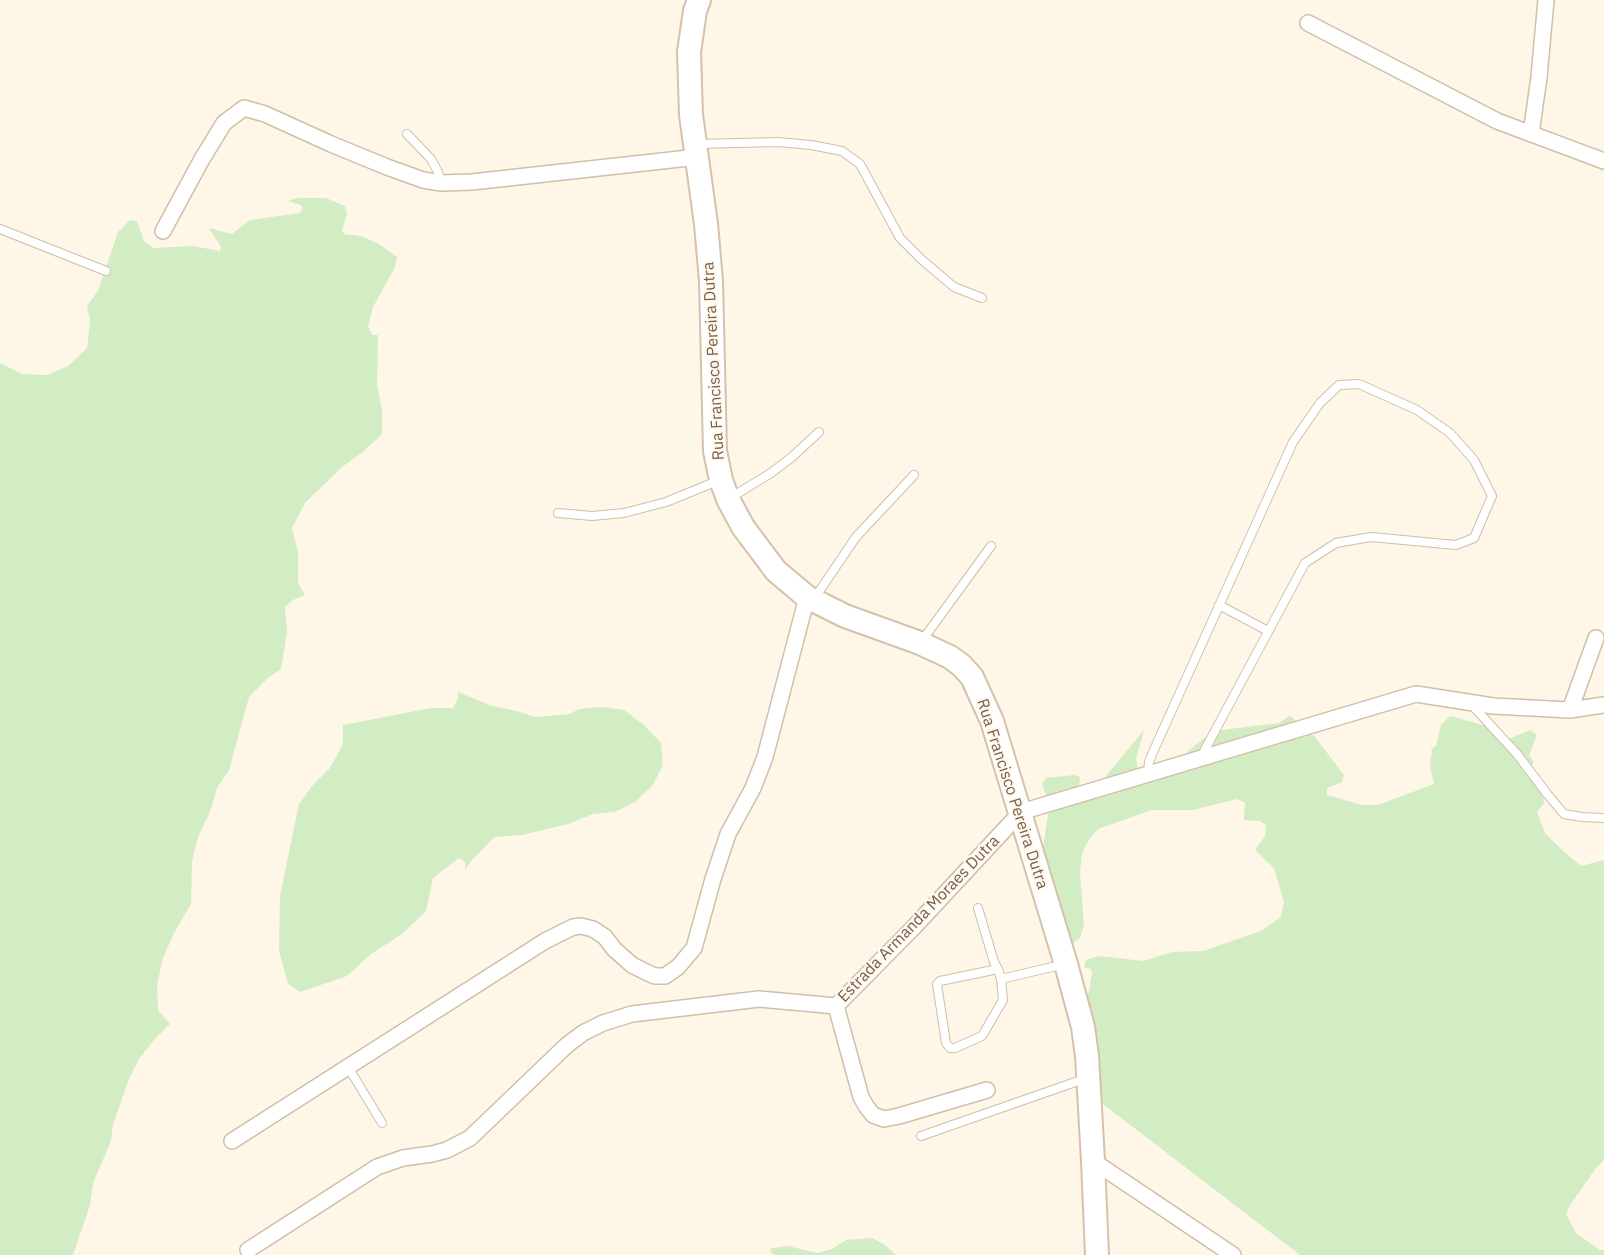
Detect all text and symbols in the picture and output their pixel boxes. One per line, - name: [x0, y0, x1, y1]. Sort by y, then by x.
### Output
- street label: Rua Francisco Pereira Dutra: [699, 261, 729, 461]
- street label: Rua Francisco Pereira Dutra: [972, 696, 1052, 892]
- street label: Estrada Armanda Moraes Dutra: [834, 832, 1004, 1006]

